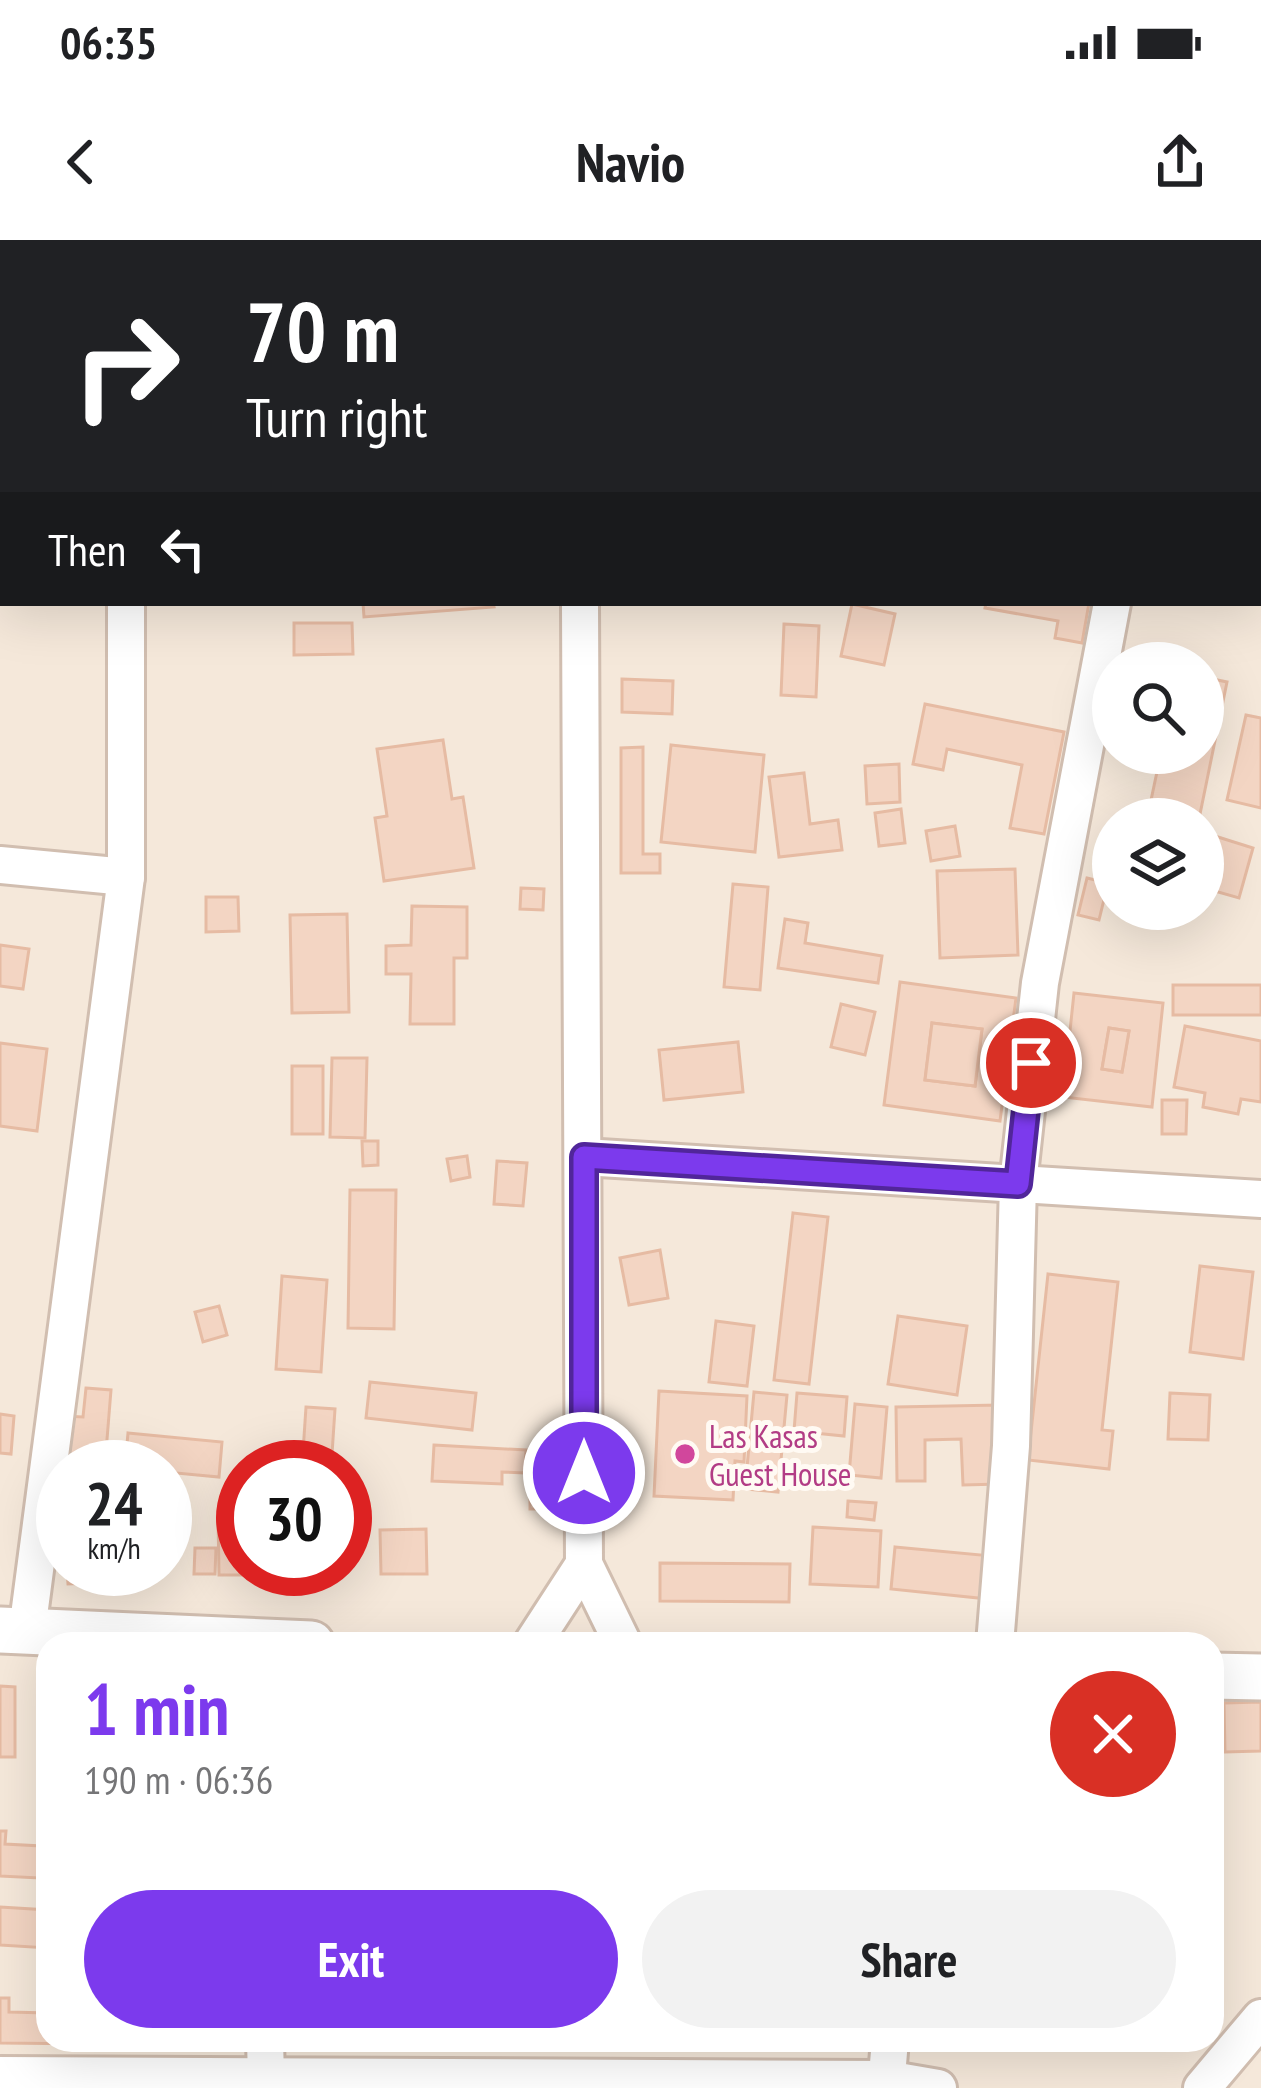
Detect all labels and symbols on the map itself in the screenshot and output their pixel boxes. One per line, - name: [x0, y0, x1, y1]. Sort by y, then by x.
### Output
- pin: [980, 1012, 1082, 1114]
- position arrow: [521, 1410, 647, 1536]
- place label: Las Kasas Guest House: [709, 1414, 851, 1495]
- speed limit sign: 30: [216, 1440, 372, 1596]
- marker: Las Kasas Guest House: [672, 1441, 698, 1467]

